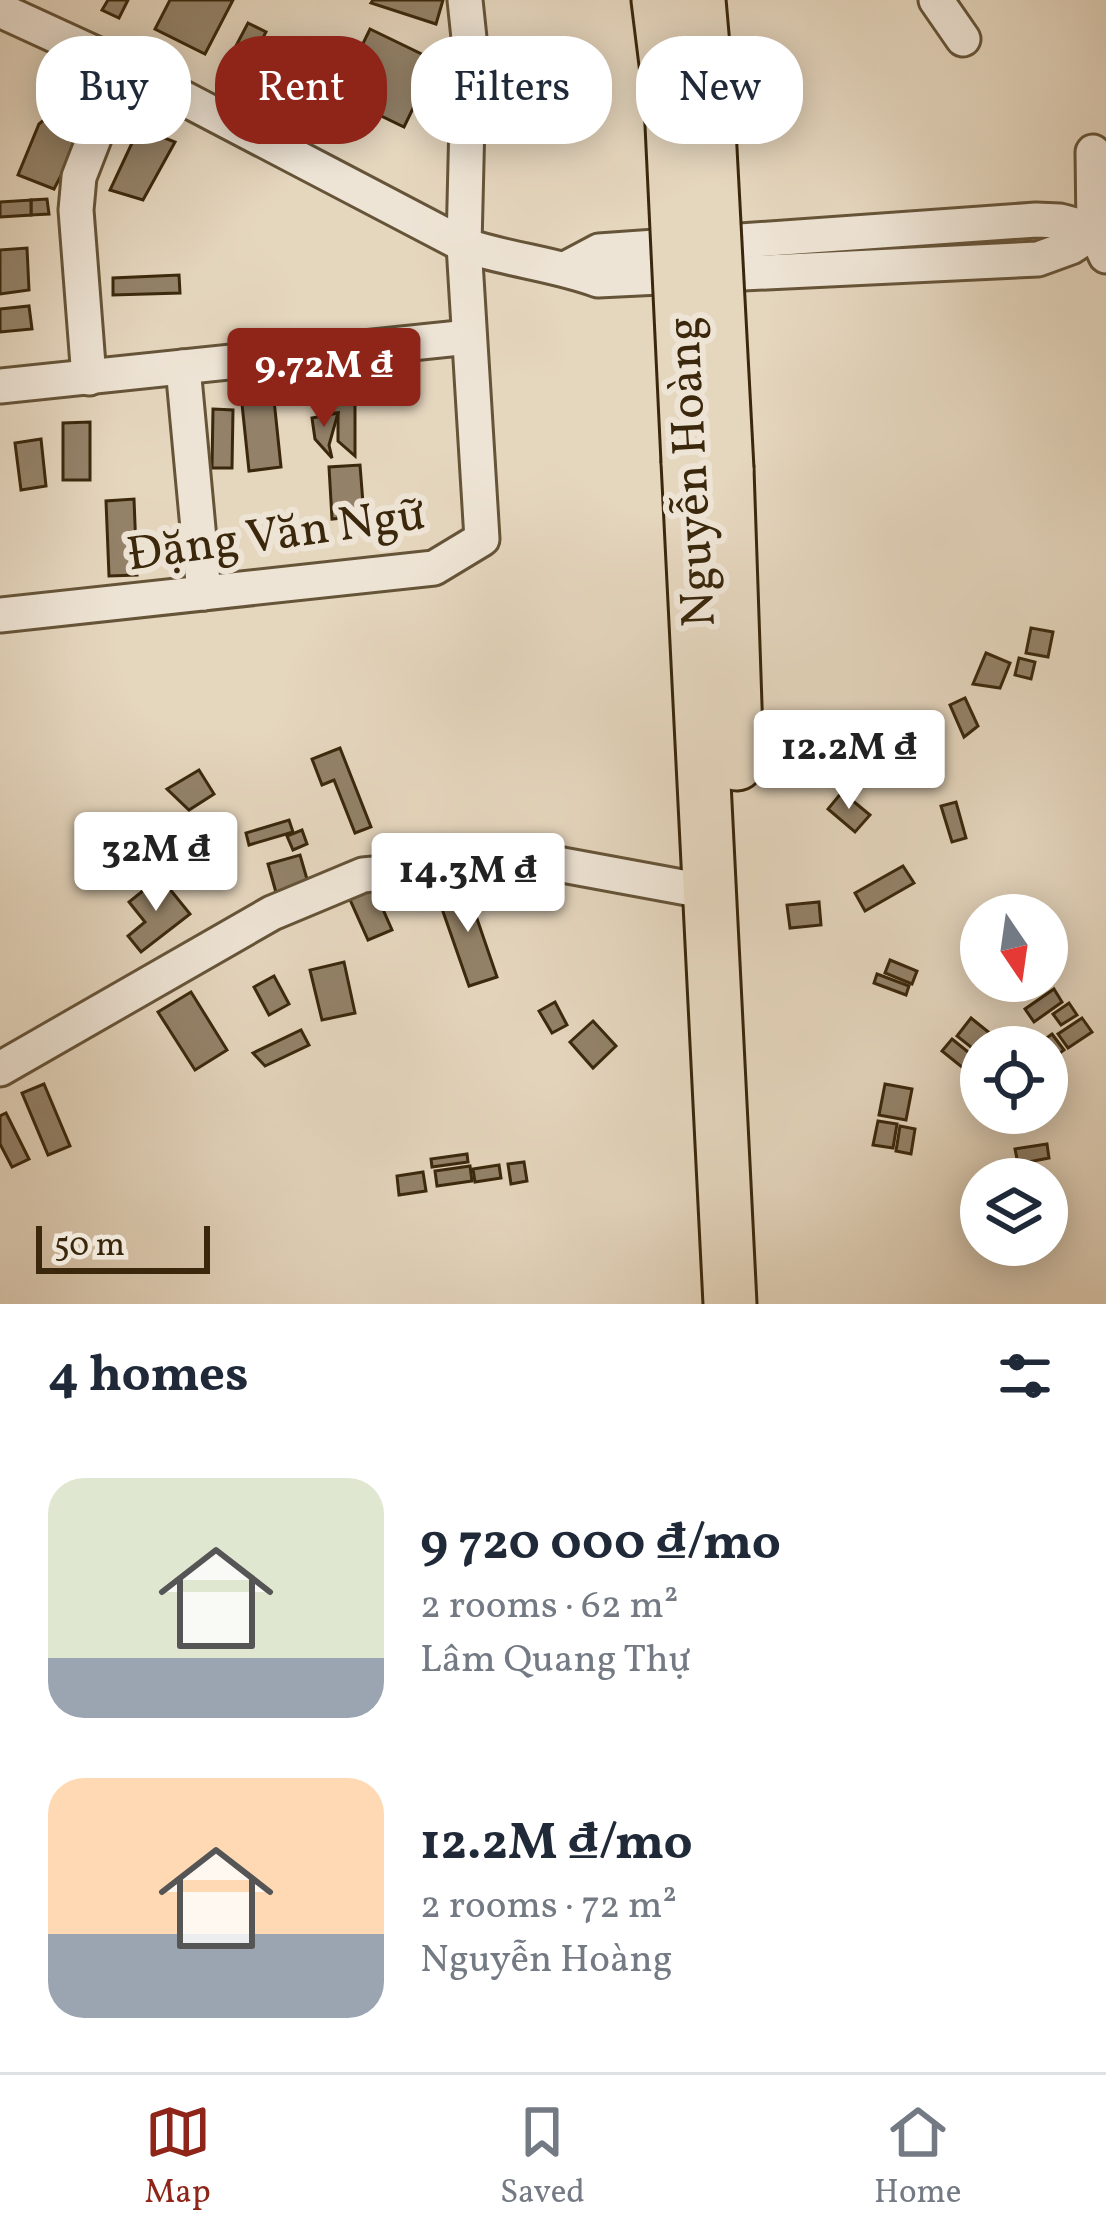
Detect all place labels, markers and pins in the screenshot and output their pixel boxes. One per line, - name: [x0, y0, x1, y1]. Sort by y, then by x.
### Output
- pin: 9.72M ₫: [213, 328, 435, 430]
- pin: 12.2M ₫: [738, 710, 960, 812]
- pin: 32M ₫: [72, 812, 240, 914]
- pin: 14.3M ₫: [357, 833, 579, 935]

